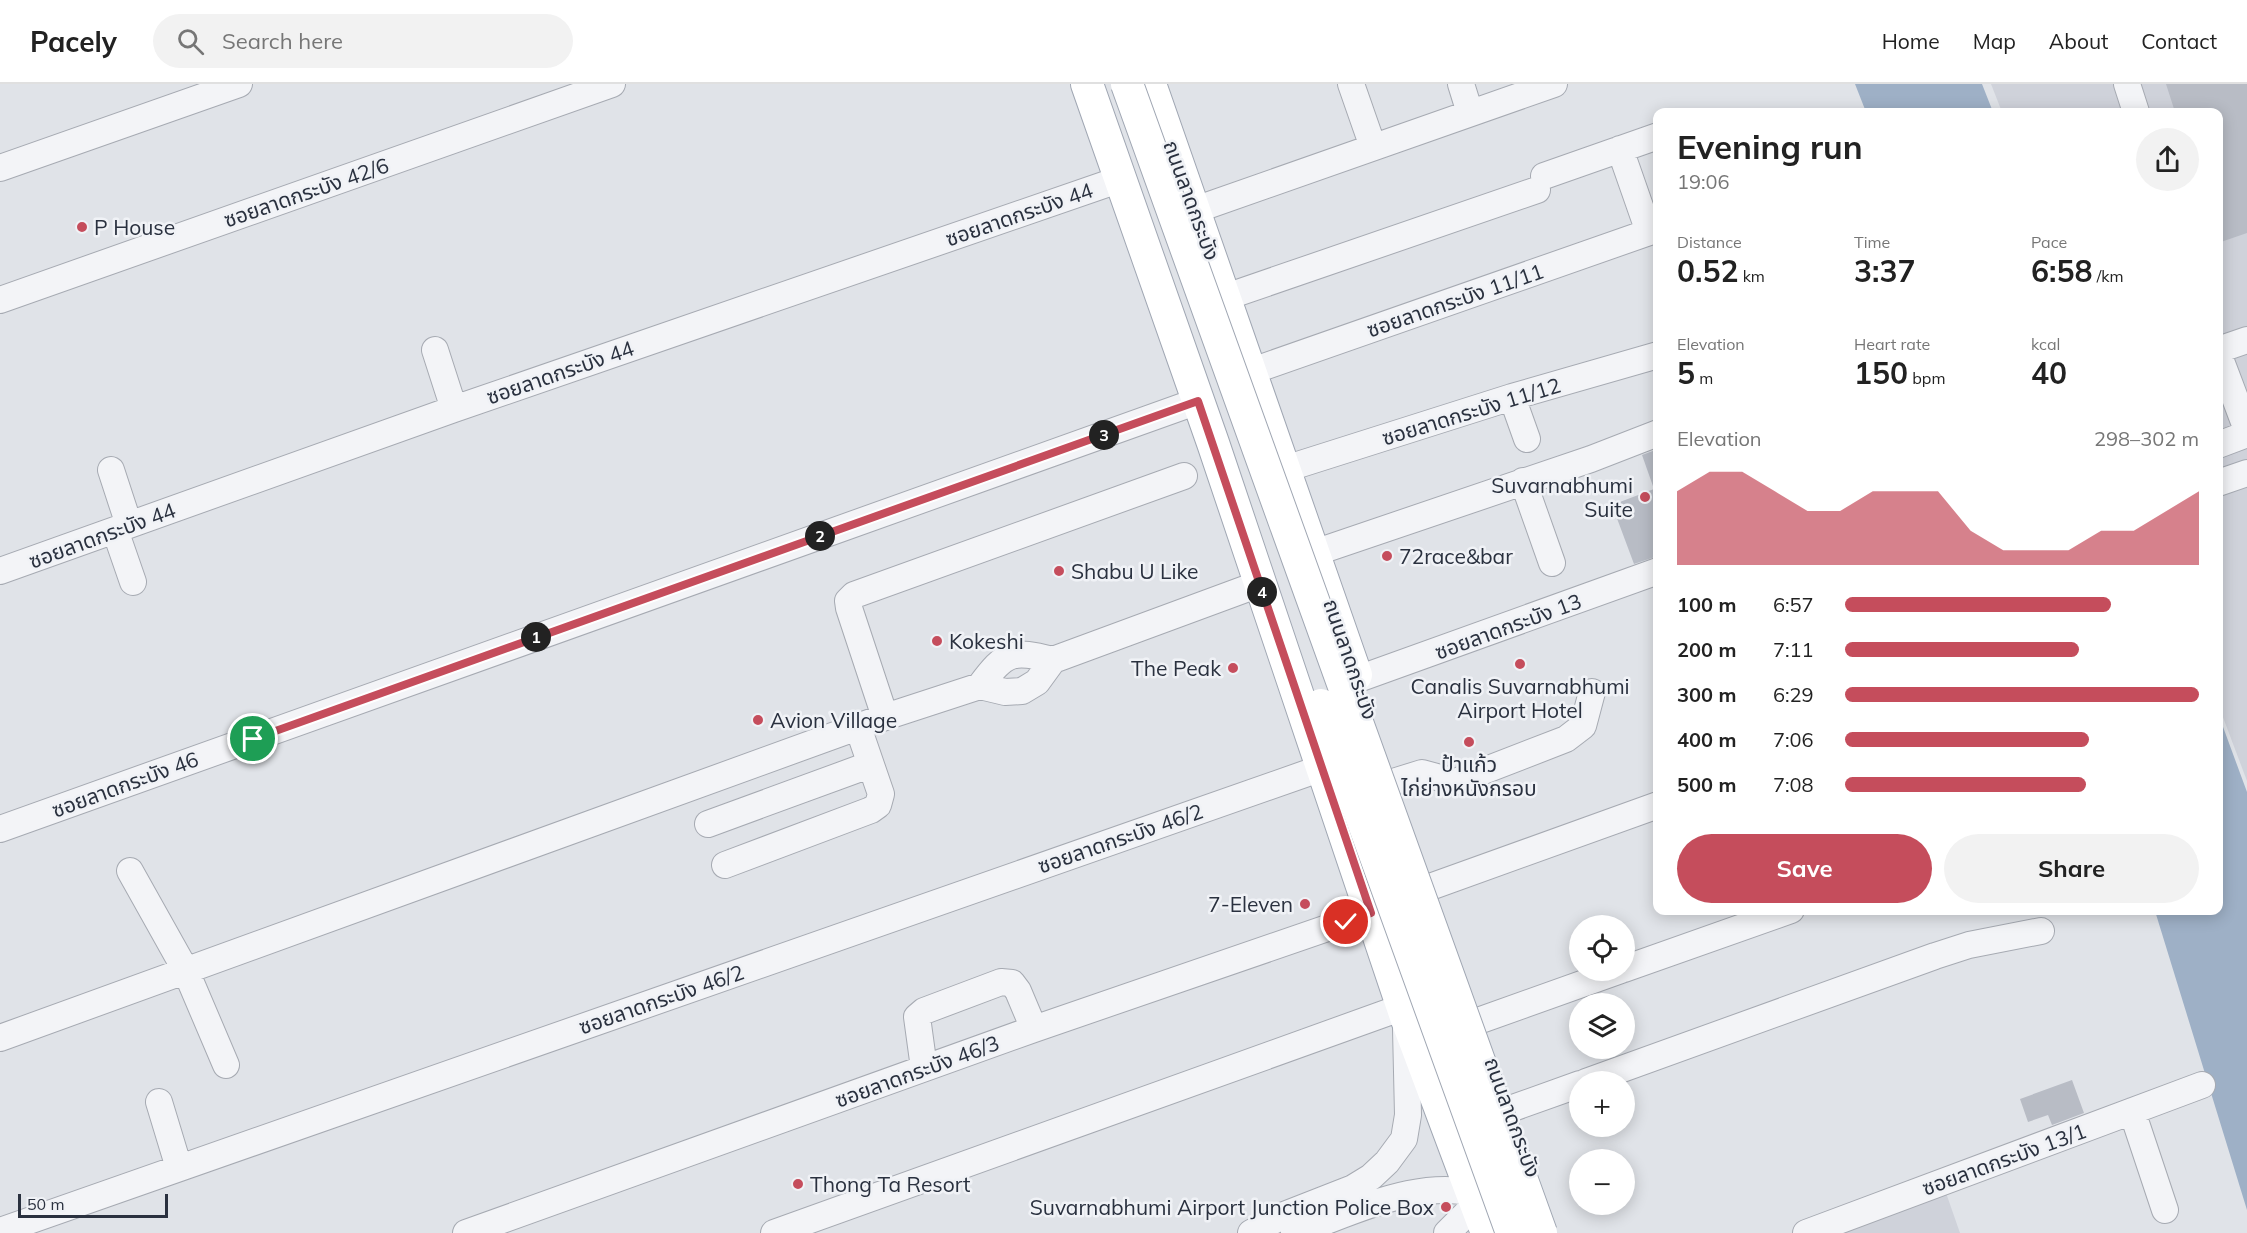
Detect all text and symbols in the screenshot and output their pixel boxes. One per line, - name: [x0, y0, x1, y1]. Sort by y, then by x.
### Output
- search box: [153, 14, 573, 68]
- text: Pacely: [30, 24, 117, 59]
- icon: search: [174, 25, 207, 58]
- text: Search here: [222, 27, 343, 55]
- text: Home: [1882, 28, 1940, 54]
- text: Map: [1973, 28, 2016, 54]
- text: About: [2049, 28, 2108, 54]
- text: Contact: [2141, 28, 2217, 54]
- text: Evening run: [1677, 126, 1863, 167]
- button: share: [2136, 128, 2199, 191]
- street label: ถนนลาดกระบัง: [1158, 136, 1226, 264]
- street label: ซอยลาดกระบัง 42/6: [220, 152, 392, 232]
- text: 19:06: [1677, 169, 1730, 194]
- street label: ซอยลาดกระบัง 44: [942, 176, 1097, 251]
- place label: P House: [94, 214, 175, 240]
- marker: P House: [75, 220, 89, 234]
- text: Distance: [1677, 232, 1742, 252]
- text: Time: [1854, 232, 1890, 252]
- text: Pace: [2031, 232, 2067, 252]
- text: 0.52: [1677, 252, 1738, 290]
- text: 3:37: [1854, 252, 1915, 290]
- text: 6:58: [2031, 252, 2092, 290]
- street label: ซอยลาดกระบัง 11/11: [1363, 258, 1547, 342]
- text: km: [1738, 266, 1765, 286]
- text: /km: [2092, 266, 2123, 286]
- street label: ซอยลาดกระบัง 44: [483, 334, 638, 409]
- text: Elevation: [1677, 334, 1745, 354]
- text: Heart rate: [1854, 334, 1930, 354]
- text: kcal: [2031, 334, 2060, 354]
- text: 5: [1677, 354, 1695, 392]
- text: 150: [1854, 354, 1908, 392]
- text: 40: [2031, 354, 2067, 392]
- text: m: [1695, 368, 1713, 388]
- text: bpm: [1908, 368, 1945, 388]
- street label: ซอยลาดกระบัง 11/12: [1379, 371, 1563, 451]
- pin: 3: [1089, 420, 1119, 450]
- text: 3: [1099, 425, 1109, 445]
- text: Elevation: [1677, 426, 1762, 451]
- text: 298–302 m: [2094, 426, 2199, 451]
- place label: Suvarnabhumi Suite: [1491, 472, 1633, 522]
- marker: Suvarnabhumi Suite: [1638, 490, 1652, 504]
- street label: ซอยลาดกระบัง 44: [25, 496, 179, 574]
- pin: 2: [805, 521, 835, 551]
- text: 2: [815, 526, 825, 546]
- place label: 72race&bar: [1399, 543, 1513, 569]
- marker: 72race&bar: [1380, 549, 1394, 563]
- place label: Shabu U Like: [1071, 558, 1198, 584]
- marker: Shabu U Like: [1052, 564, 1066, 578]
- pin: 4: [1247, 577, 1277, 607]
- text: 4: [1257, 582, 1267, 602]
- street label: ซอยลาดกระบัง 13: [1431, 587, 1585, 665]
- text: 100 m: [1677, 592, 1736, 617]
- text: 6:57: [1773, 592, 1814, 617]
- street label: ถนนลาดกระบัง: [1318, 595, 1384, 723]
- pin: 1: [521, 622, 551, 652]
- text: 1: [531, 627, 541, 647]
- place label: Kokeshi: [949, 628, 1024, 654]
- marker: Kokeshi: [930, 634, 944, 648]
- text: 200 m: [1677, 637, 1736, 662]
- text: 7:11: [1773, 637, 1814, 662]
- place label: The Peak: [1131, 655, 1221, 681]
- marker: Canalis Suvarnabhumi Airport Hotel: [1513, 657, 1527, 671]
- marker: The Peak: [1226, 661, 1240, 675]
- place label: Canalis Suvarnabhumi Airport Hotel: [1410, 673, 1630, 723]
- text: 300 m: [1677, 682, 1736, 707]
- text: 6:29: [1773, 682, 1814, 707]
- place label: Avion Village: [770, 707, 897, 733]
- pin: [227, 713, 278, 764]
- marker: Avion Village: [751, 713, 765, 727]
- icon: arrive: [236, 722, 269, 755]
- text: 400 m: [1677, 727, 1736, 752]
- text: 7:06: [1773, 727, 1814, 752]
- marker: ป้าแก้ว ไก่ย่างหนังกรอบ: [1462, 735, 1476, 749]
- street label: ซอยลาดกระบัง 46: [48, 745, 202, 823]
- place label: ป้าแก้ว ไก่ย่างหนังกรอบ: [1400, 751, 1537, 801]
- text: 500 m: [1677, 772, 1736, 797]
- text: 7:08: [1773, 772, 1814, 797]
- street label: ซอยลาดกระบัง 46/2: [1034, 798, 1206, 878]
- button: Save: [1677, 834, 1932, 903]
- button: Share: [1944, 834, 2199, 903]
- place label: 7-Eleven: [1208, 891, 1293, 917]
- pin: [1320, 896, 1371, 947]
- marker: 7-Eleven: [1298, 897, 1312, 911]
- icon: check: [1329, 905, 1362, 938]
- map controls: [1569, 915, 1635, 1215]
- button: locate: [1569, 915, 1635, 981]
- street label: ซอยลาดกระบัง 46/2: [575, 959, 747, 1039]
- button: layers: [1569, 993, 1635, 1059]
- street label: ซอยลาดกระบัง 46/3: [831, 1029, 1003, 1113]
- street label: ถนนลาดกระบัง: [1479, 1053, 1547, 1181]
- button: +: [1569, 1071, 1635, 1137]
- street label: ซอยลาดกระบัง 13/1: [1918, 1117, 2090, 1201]
- button: −: [1569, 1149, 1635, 1215]
- place label: Thong Ta Resort: [810, 1171, 970, 1197]
- marker: Thong Ta Resort: [791, 1177, 805, 1191]
- scale bar: [18, 1191, 168, 1218]
- text: 50 m: [27, 1194, 64, 1214]
- place label: Suvarnabhumi Airport Junction Police Box: [1030, 1194, 1434, 1220]
- marker: Suvarnabhumi Airport Junction Police Box: [1439, 1200, 1453, 1214]

